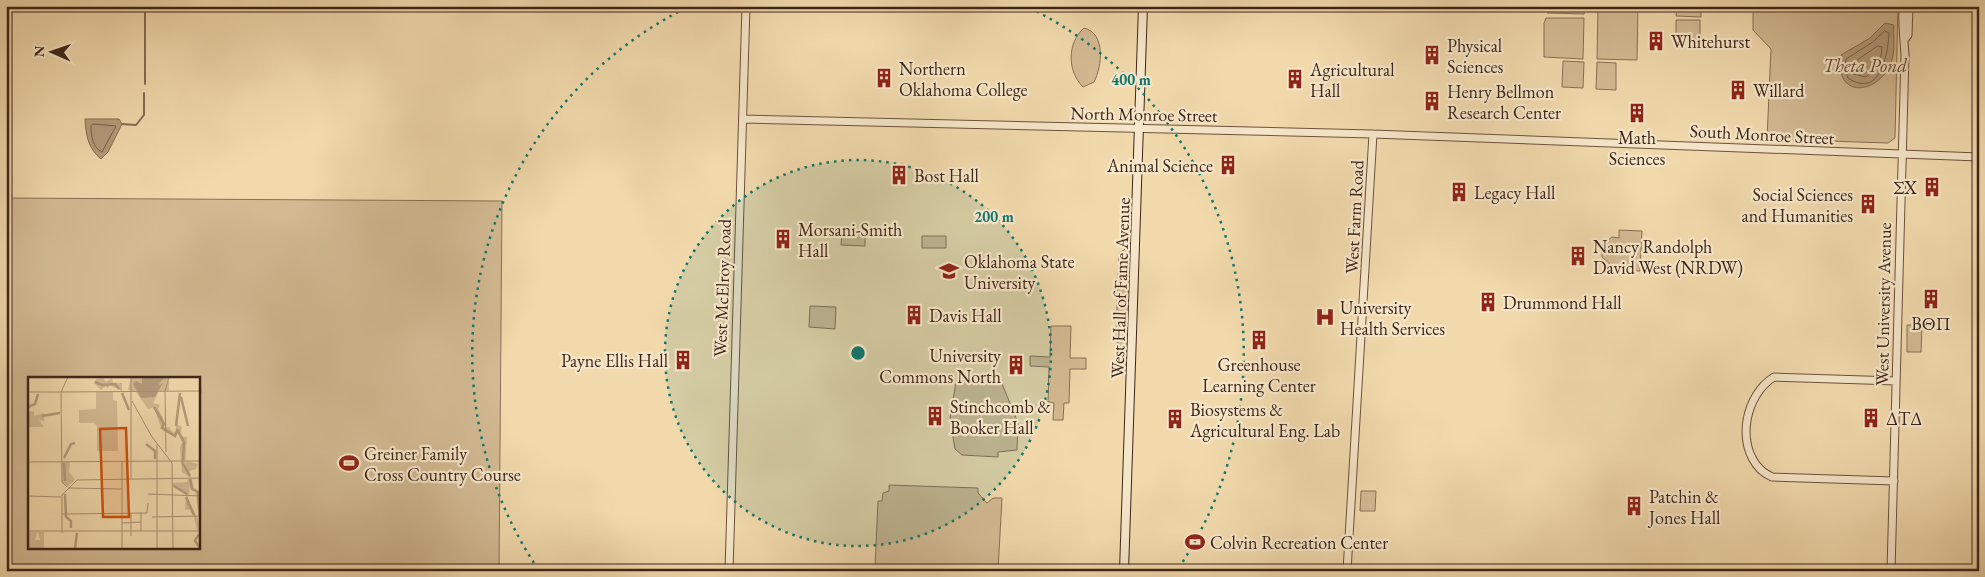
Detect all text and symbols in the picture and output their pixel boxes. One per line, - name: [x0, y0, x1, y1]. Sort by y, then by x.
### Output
- north arrow: [28, 28, 78, 78]
- building icon: Whitehurst: [1645, 30, 1667, 52]
- place label: Whitehurst: [1671, 30, 1750, 53]
- place label: Physical Sciences: [1447, 34, 1504, 78]
- building icon: Physical Sciences: [1421, 44, 1443, 66]
- text: N: [30, 45, 48, 58]
- water label: Theta Pond: [1823, 53, 1907, 78]
- place label: Northern Oklahoma College: [899, 57, 1028, 101]
- place label: Agricultural Hall: [1309, 58, 1395, 102]
- building icon: Northern Oklahoma College: [873, 67, 895, 89]
- building icon: Agricultural Hall: [1284, 68, 1306, 90]
- text: 400 m: [1111, 70, 1151, 89]
- building icon: Willard: [1727, 79, 1749, 101]
- place label: Willard: [1753, 79, 1805, 102]
- place label: Henry Bellmon Research Center: [1447, 80, 1561, 124]
- building icon: Henry Bellmon Research Center: [1421, 90, 1443, 112]
- street label: North Monroe Street: [1070, 101, 1218, 127]
- building icon: Math Sciences: [1626, 102, 1648, 124]
- street label: South Monroe Street: [1689, 119, 1835, 149]
- place label: Math Sciences: [1609, 126, 1665, 170]
- place label: Animal Science: [1106, 154, 1213, 177]
- building icon: Animal Science: [1217, 154, 1239, 176]
- street label: West Farm Road: [1340, 159, 1369, 274]
- building icon: Bost Hall: [888, 164, 910, 186]
- place label: Bost Hall: [914, 164, 979, 187]
- place label: ΣX: [1893, 176, 1917, 199]
- building icon: ΣX: [1921, 176, 1943, 198]
- building icon: Legacy Hall: [1448, 181, 1470, 203]
- place label: Legacy Hall: [1474, 181, 1555, 204]
- place label: Social Sciences and Humanities: [1742, 183, 1853, 227]
- building icon: Social Sciences and Humanities: [1857, 193, 1879, 215]
- street label: West Hall of Fame Avenue: [1105, 197, 1135, 379]
- text: 200 m: [974, 207, 1014, 226]
- street label: West McElroy Road: [708, 218, 736, 357]
- place label: Morsani-Smith Hall: [798, 218, 902, 262]
- street label: West University Avenue: [1870, 222, 1896, 386]
- building icon: Morsani-Smith Hall: [772, 228, 794, 250]
- place label: Nancy Randolph David West (NRDW): [1593, 235, 1743, 279]
- building icon: Nancy Randolph David West (NRDW): [1567, 245, 1589, 267]
- place label: Oklahoma State University: [964, 250, 1075, 294]
- school or university icon: Oklahoma State University: [938, 260, 960, 282]
- building icon: BΘΠ: [1920, 288, 1942, 310]
- building icon: Drummond Hall: [1477, 291, 1499, 313]
- place label: Drummond Hall: [1503, 291, 1622, 314]
- place label: University Health Services: [1340, 296, 1445, 340]
- building icon: Davis Hall: [903, 304, 925, 326]
- place label: Davis Hall: [929, 304, 1002, 327]
- hospital icon: University Health Services: [1314, 306, 1336, 328]
- place label: BΘΠ: [1911, 312, 1951, 335]
- building icon: Greenhouse Learning Center: [1248, 329, 1270, 351]
- centre of rings: [849, 344, 867, 362]
- place label: University Commons North: [879, 344, 1001, 388]
- place label: Payne Ellis Hall: [561, 349, 668, 372]
- building icon: Payne Ellis Hall: [672, 349, 694, 371]
- place label: Greenhouse Learning Center: [1202, 353, 1316, 397]
- building icon: University Commons North: [1005, 354, 1027, 376]
- inset map: [28, 377, 200, 550]
- place label: Stinchcomb & Booker Hall: [950, 395, 1051, 439]
- place label: Biosystems & Agricultural Eng. Lab: [1189, 398, 1340, 442]
- building icon: Stinchcomb & Booker Hall: [924, 405, 946, 427]
- building icon: ΔTΔ: [1860, 407, 1882, 429]
- place label: ΔTΔ: [1886, 407, 1922, 430]
- building icon: Biosystems & Agricultural Eng. Lab: [1164, 408, 1186, 430]
- place label: Greiner Family Cross Country Course: [364, 442, 521, 486]
- sports icon: Greiner Family Cross Country Course: [338, 452, 360, 474]
- place label: Patchin & Jones Hall: [1647, 485, 1720, 529]
- building icon: Patchin & Jones Hall: [1623, 495, 1645, 517]
- sports icon: Colvin Recreation Center: [1184, 531, 1206, 553]
- place label: Colvin Recreation Center: [1210, 531, 1388, 554]

